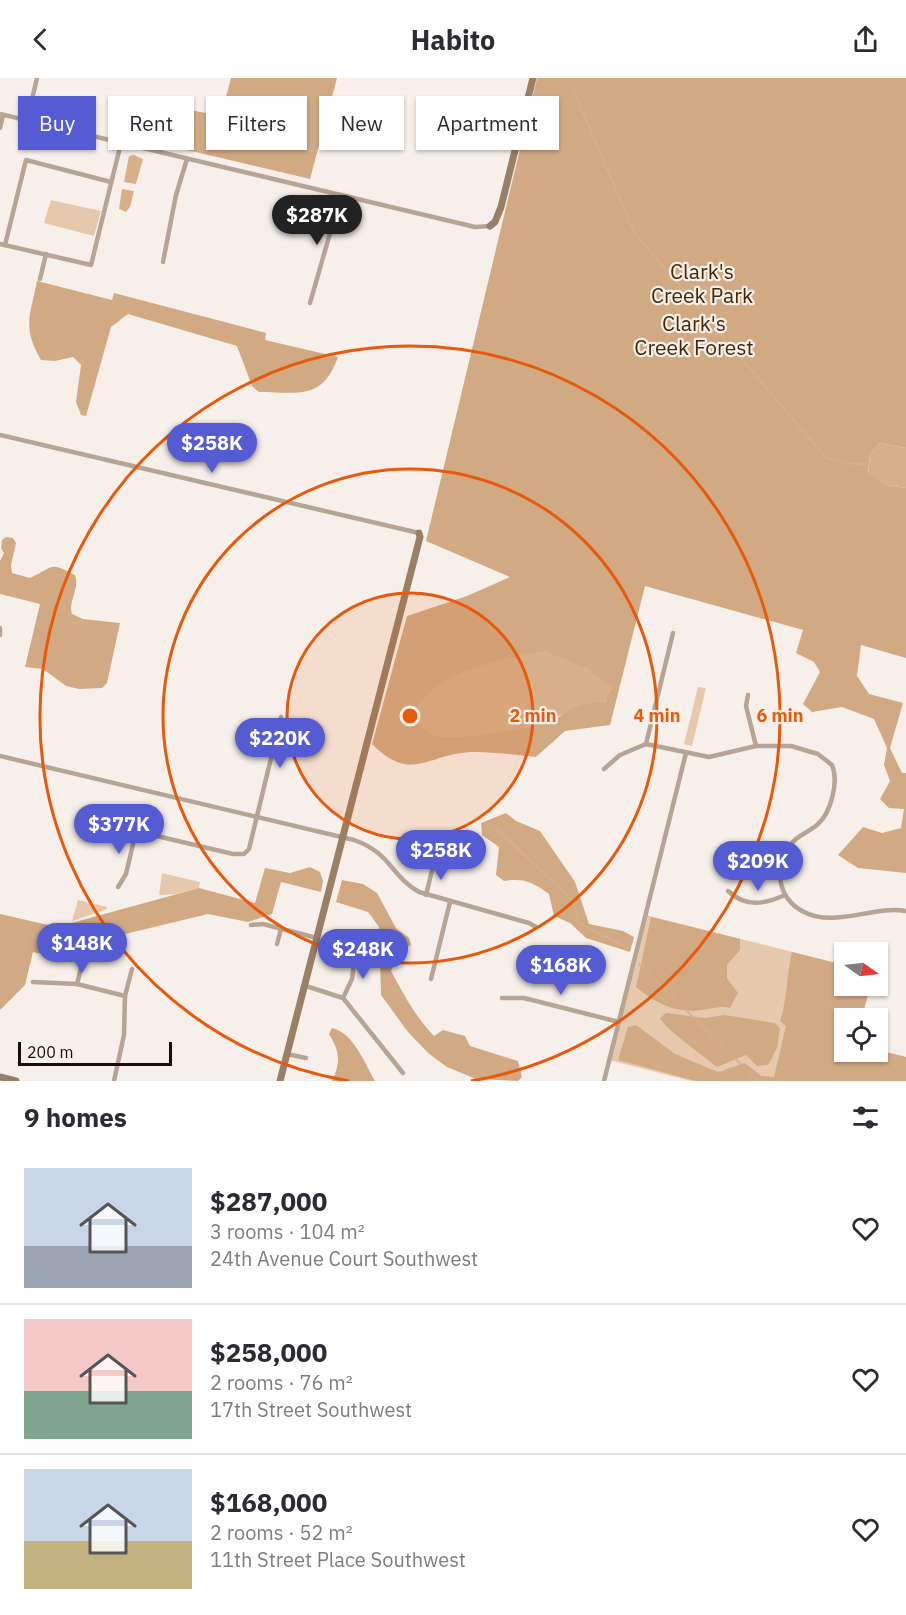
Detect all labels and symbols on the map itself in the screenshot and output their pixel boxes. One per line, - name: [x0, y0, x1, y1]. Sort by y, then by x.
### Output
- pin: $287K: [275, 195, 359, 246]
- park label: Clark's Creek Park: [651, 257, 753, 309]
- park label: Clark's Creek Forest: [634, 309, 754, 361]
- pin: $258K: [170, 423, 254, 474]
- text: 2 min: [509, 704, 557, 727]
- text: 4 min: [633, 704, 681, 727]
- text: 6 min: [756, 704, 804, 727]
- centre of rings: [400, 706, 420, 726]
- pin: $220K: [238, 718, 322, 769]
- pin: $377K: [77, 804, 161, 855]
- pin: $258K: [399, 830, 483, 881]
- pin: $209K: [716, 841, 800, 892]
- pin: $148K: [40, 923, 124, 974]
- pin: $248K: [321, 929, 405, 980]
- north arrow: [834, 942, 888, 996]
- pin: $168K: [519, 945, 603, 996]
- scale bar: [18, 1039, 172, 1067]

